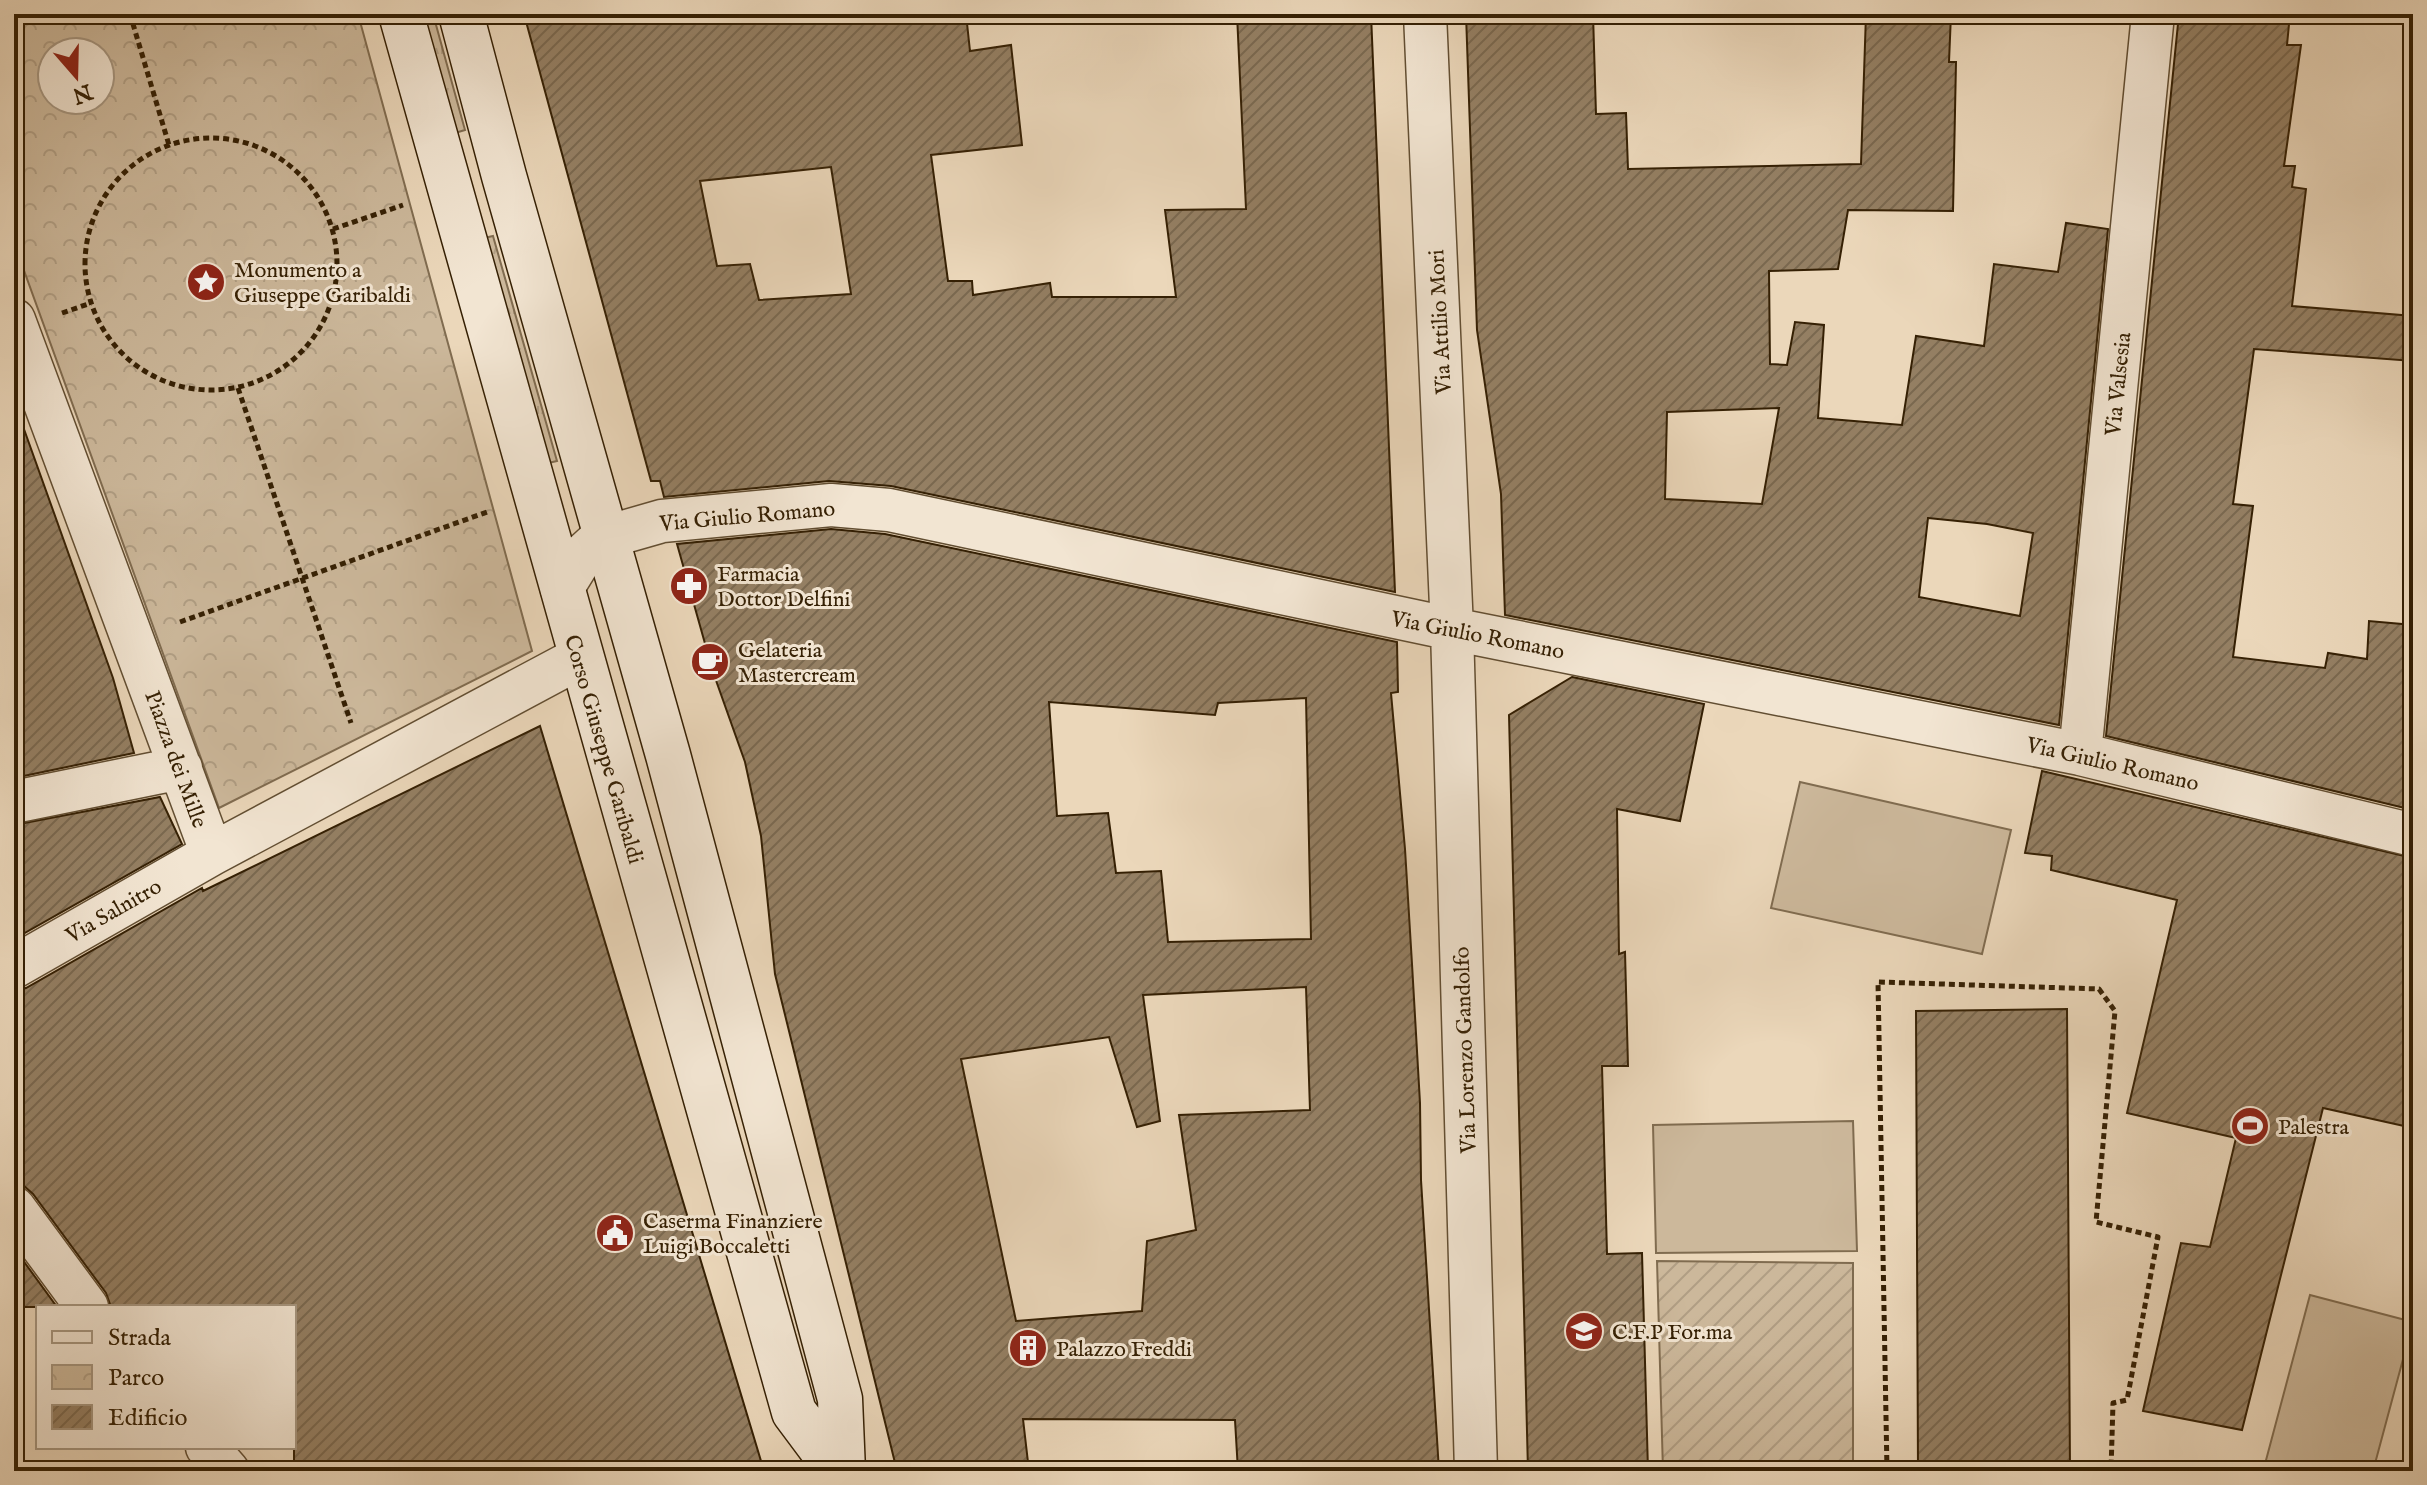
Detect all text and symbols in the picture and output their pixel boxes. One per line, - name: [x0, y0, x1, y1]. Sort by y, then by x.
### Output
- north arrow: [36, 36, 116, 116]
- text: N: [68, 76, 97, 109]
- street label: Via Attilio Mori: [1423, 249, 1459, 396]
- place label: Monumento a Giuseppe Garibaldi: [234, 257, 411, 310]
- place icon: Monumento a Giuseppe Garibaldi: [185, 261, 227, 303]
- street label: Via Valsesia: [2100, 331, 2138, 438]
- street label: Via Giulio Romano: [657, 495, 836, 539]
- place label: Farmacia Dottor Delfini: [717, 561, 851, 614]
- pharmacy icon: Farmacia Dottor Delfini: [668, 565, 710, 607]
- street label: Via Giulio Romano: [1387, 605, 1567, 667]
- street label: Corso Giuseppe Garibaldi: [557, 632, 649, 867]
- place label: Gelateria Mastercream: [738, 637, 856, 690]
- cafe icon: Gelateria Mastercream: [689, 641, 731, 683]
- street label: Piazza dei Mille: [137, 687, 213, 832]
- street label: Via Giulio Romano: [2023, 731, 2202, 798]
- street label: Via Salnitro: [60, 873, 167, 951]
- street label: Via Lorenzo Gandolfo: [1448, 946, 1484, 1155]
- sports icon: Palestra: [2229, 1105, 2271, 1147]
- place label: Palestra: [2278, 1114, 2349, 1142]
- place label: Caserma Finanziere Luigi Boccaletti: [643, 1208, 823, 1261]
- public building icon: Caserma Finanziere Luigi Boccaletti: [594, 1212, 636, 1254]
- legend: [36, 1305, 296, 1449]
- school or university icon: C.F.P For.ma: [1563, 1310, 1605, 1352]
- place label: C.F.P For.ma: [1612, 1319, 1733, 1347]
- text: Strada: [108, 1323, 172, 1354]
- building icon: Palazzo Freddi: [1007, 1327, 1049, 1369]
- place label: Palazzo Freddi: [1056, 1336, 1192, 1364]
- text: Parco: [108, 1363, 164, 1394]
- text: Edificio: [108, 1403, 187, 1434]

